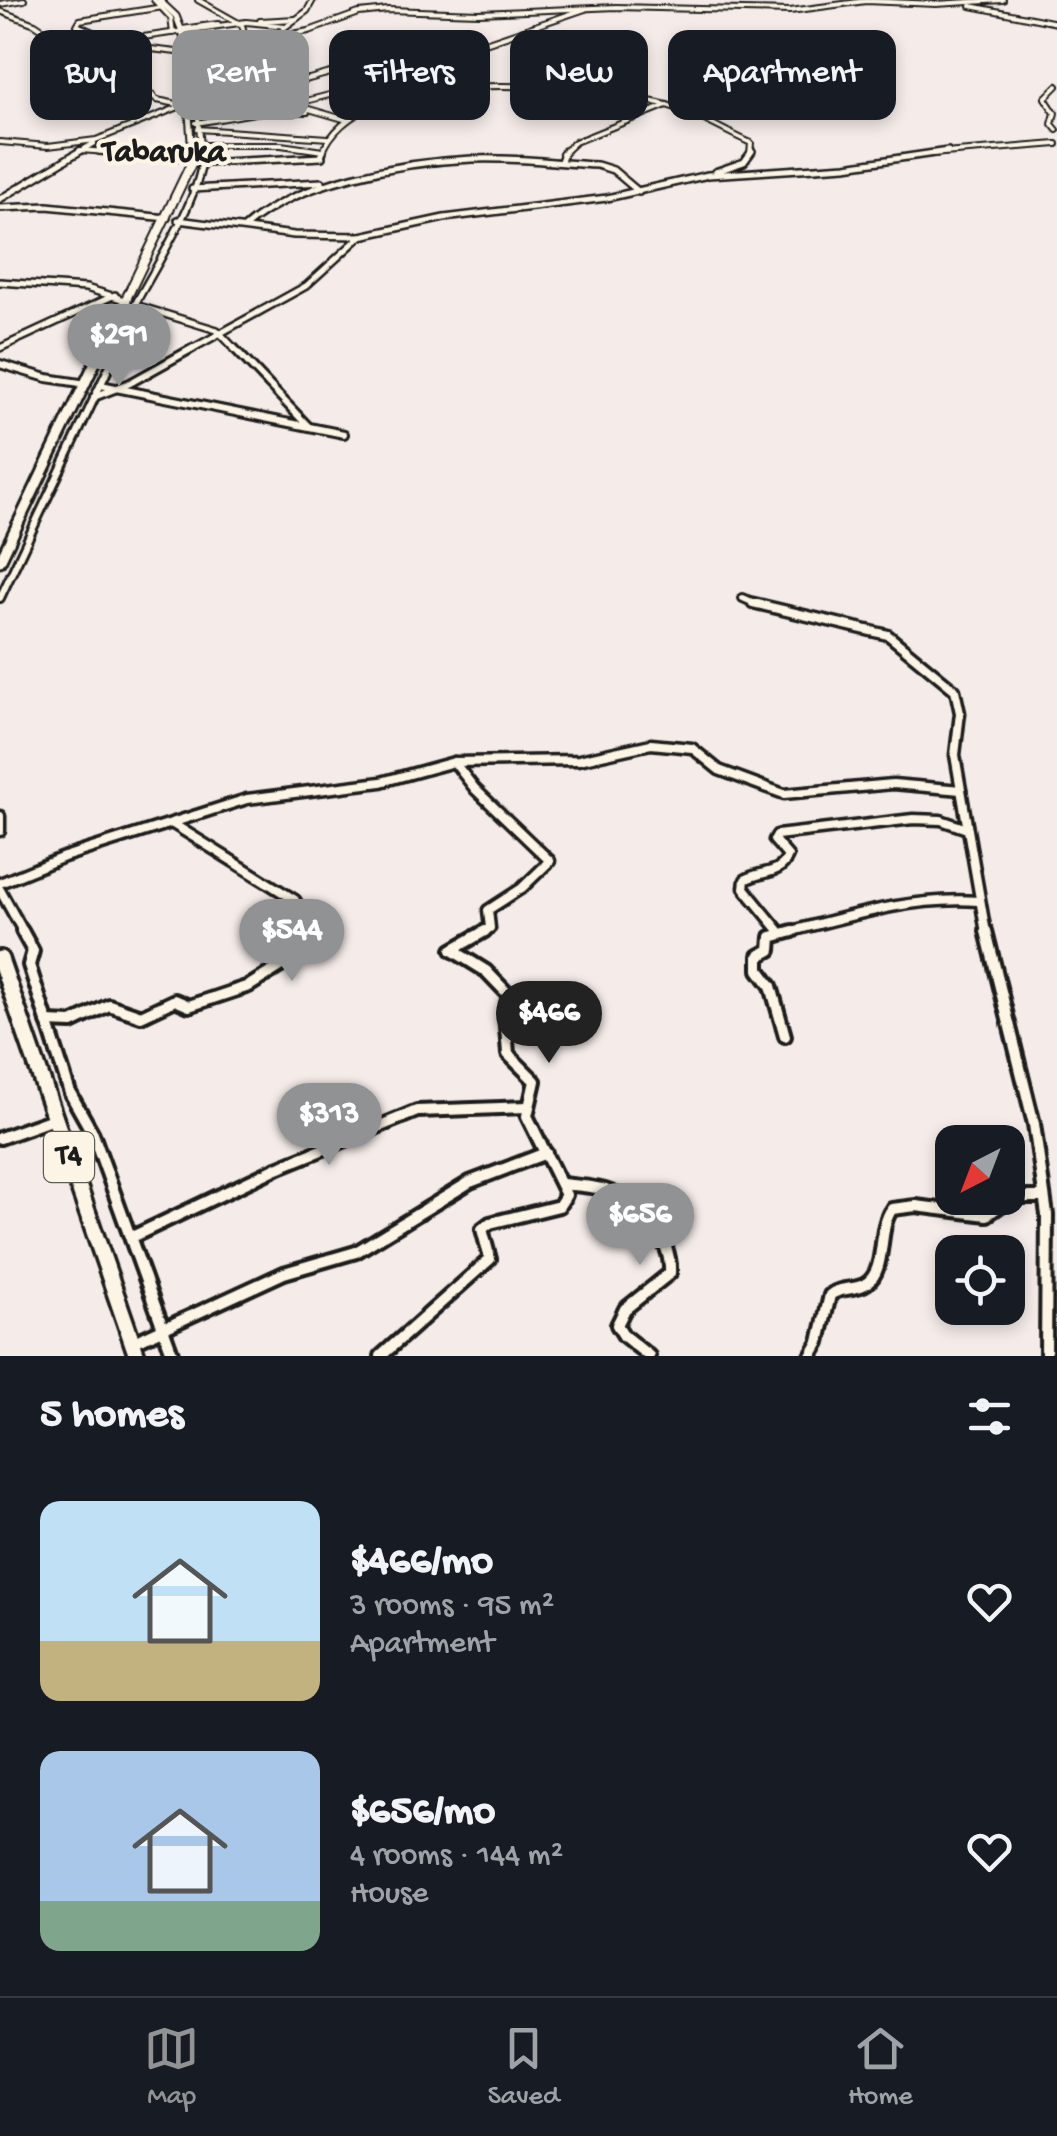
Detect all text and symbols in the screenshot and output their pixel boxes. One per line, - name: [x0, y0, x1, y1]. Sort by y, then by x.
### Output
- chip: Buy: [30, 30, 152, 120]
- chip: Rent: [172, 30, 309, 120]
- chip: Filters: [329, 30, 490, 120]
- chip: New: [510, 30, 648, 120]
- chip: Apartment: [668, 30, 896, 120]
- district label: Tabaruka: [99, 135, 228, 173]
- pin: $291: [60, 304, 178, 389]
- text: $291: [89, 317, 149, 355]
- pin: $544: [233, 899, 351, 984]
- text: $544: [261, 912, 323, 950]
- pin: $466: [490, 981, 608, 1066]
- text: $466: [518, 994, 580, 1032]
- pin: $313: [270, 1083, 388, 1168]
- text: $313: [299, 1096, 359, 1134]
- north arrow: [935, 1125, 1025, 1215]
- map controls: [935, 1125, 1025, 1325]
- road number: T4: [44, 1132, 94, 1182]
- pin: $656: [581, 1183, 699, 1268]
- text: $656: [608, 1196, 672, 1234]
- button: locate: [935, 1235, 1025, 1325]
- icon: filters: [962, 1389, 1017, 1444]
- text: 5 homes: [40, 1392, 183, 1441]
- text: $466/mo: [350, 1539, 493, 1588]
- icon: home: [120, 1541, 240, 1661]
- icon: heart: [962, 1574, 1017, 1629]
- text: 3 rooms · 95 m²: [350, 1588, 554, 1626]
- text: Apartment: [350, 1626, 494, 1664]
- text: $656/mo: [350, 1789, 495, 1838]
- icon: home: [120, 1791, 240, 1911]
- icon: heart: [962, 1824, 1017, 1879]
- text: 4 rooms · 144 m²: [350, 1838, 563, 1876]
- text: House: [350, 1876, 428, 1914]
- tab: Map: [144, 2021, 199, 2114]
- tab: Saved: [488, 2021, 559, 2114]
- tab: Home: [848, 2021, 913, 2114]

